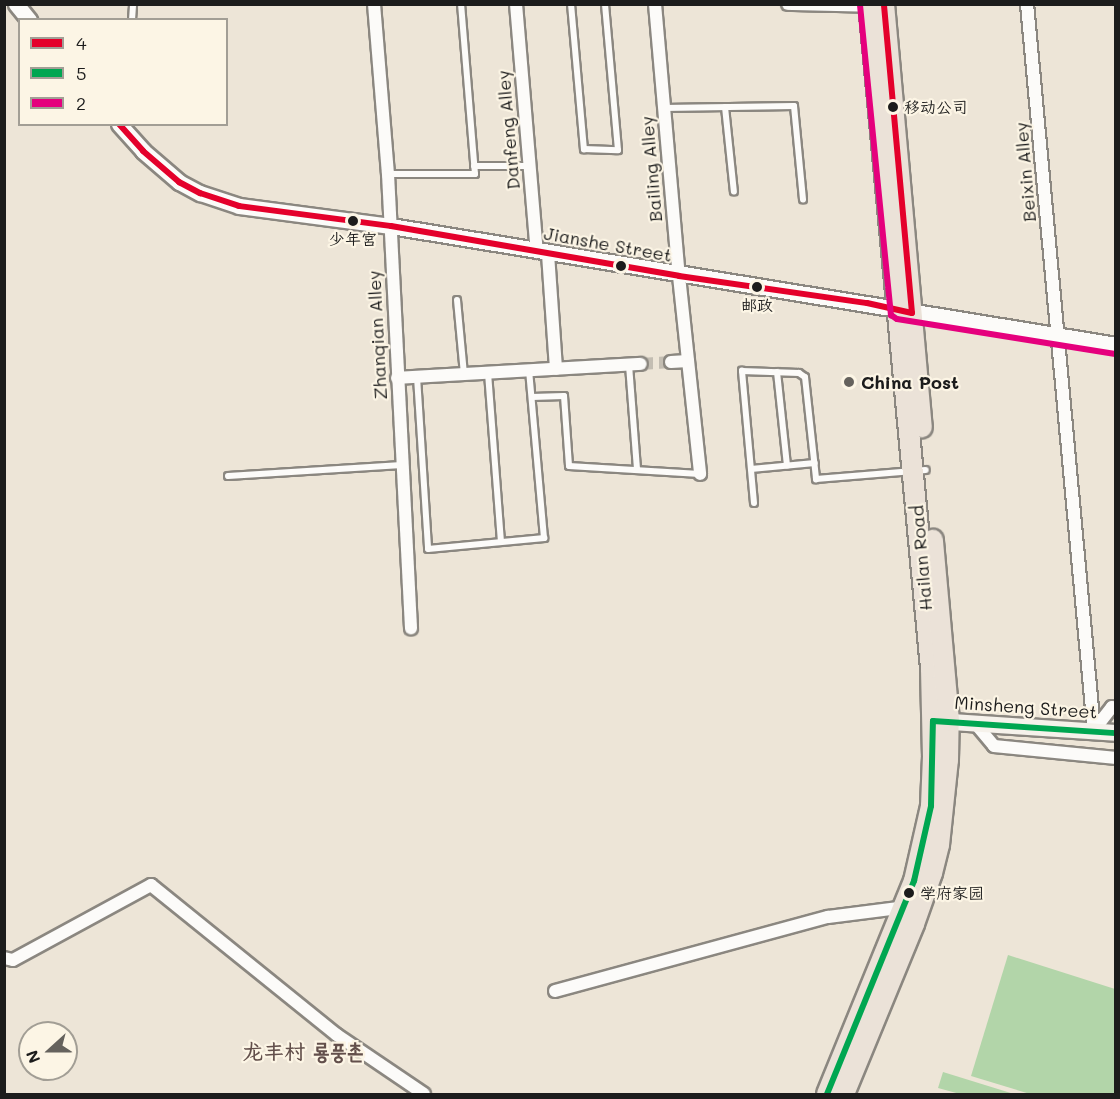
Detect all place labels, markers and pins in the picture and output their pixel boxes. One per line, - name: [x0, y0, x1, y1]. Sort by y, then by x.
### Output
- place label: 移动公司: [904, 97, 968, 117]
- marker: 移动公司: [887, 101, 899, 113]
- marker: 少年宫: [347, 215, 359, 227]
- place label: 少年宫: [329, 229, 377, 249]
- unlabelled marker: [615, 260, 627, 272]
- marker: 邮政: [751, 281, 763, 293]
- place label: 邮政: [741, 295, 773, 315]
- place label: China Post: [861, 371, 959, 393]
- marker: China Post: [842, 375, 856, 389]
- place label: 学府家园: [920, 883, 984, 903]
- marker: 学府家园: [903, 887, 915, 899]

